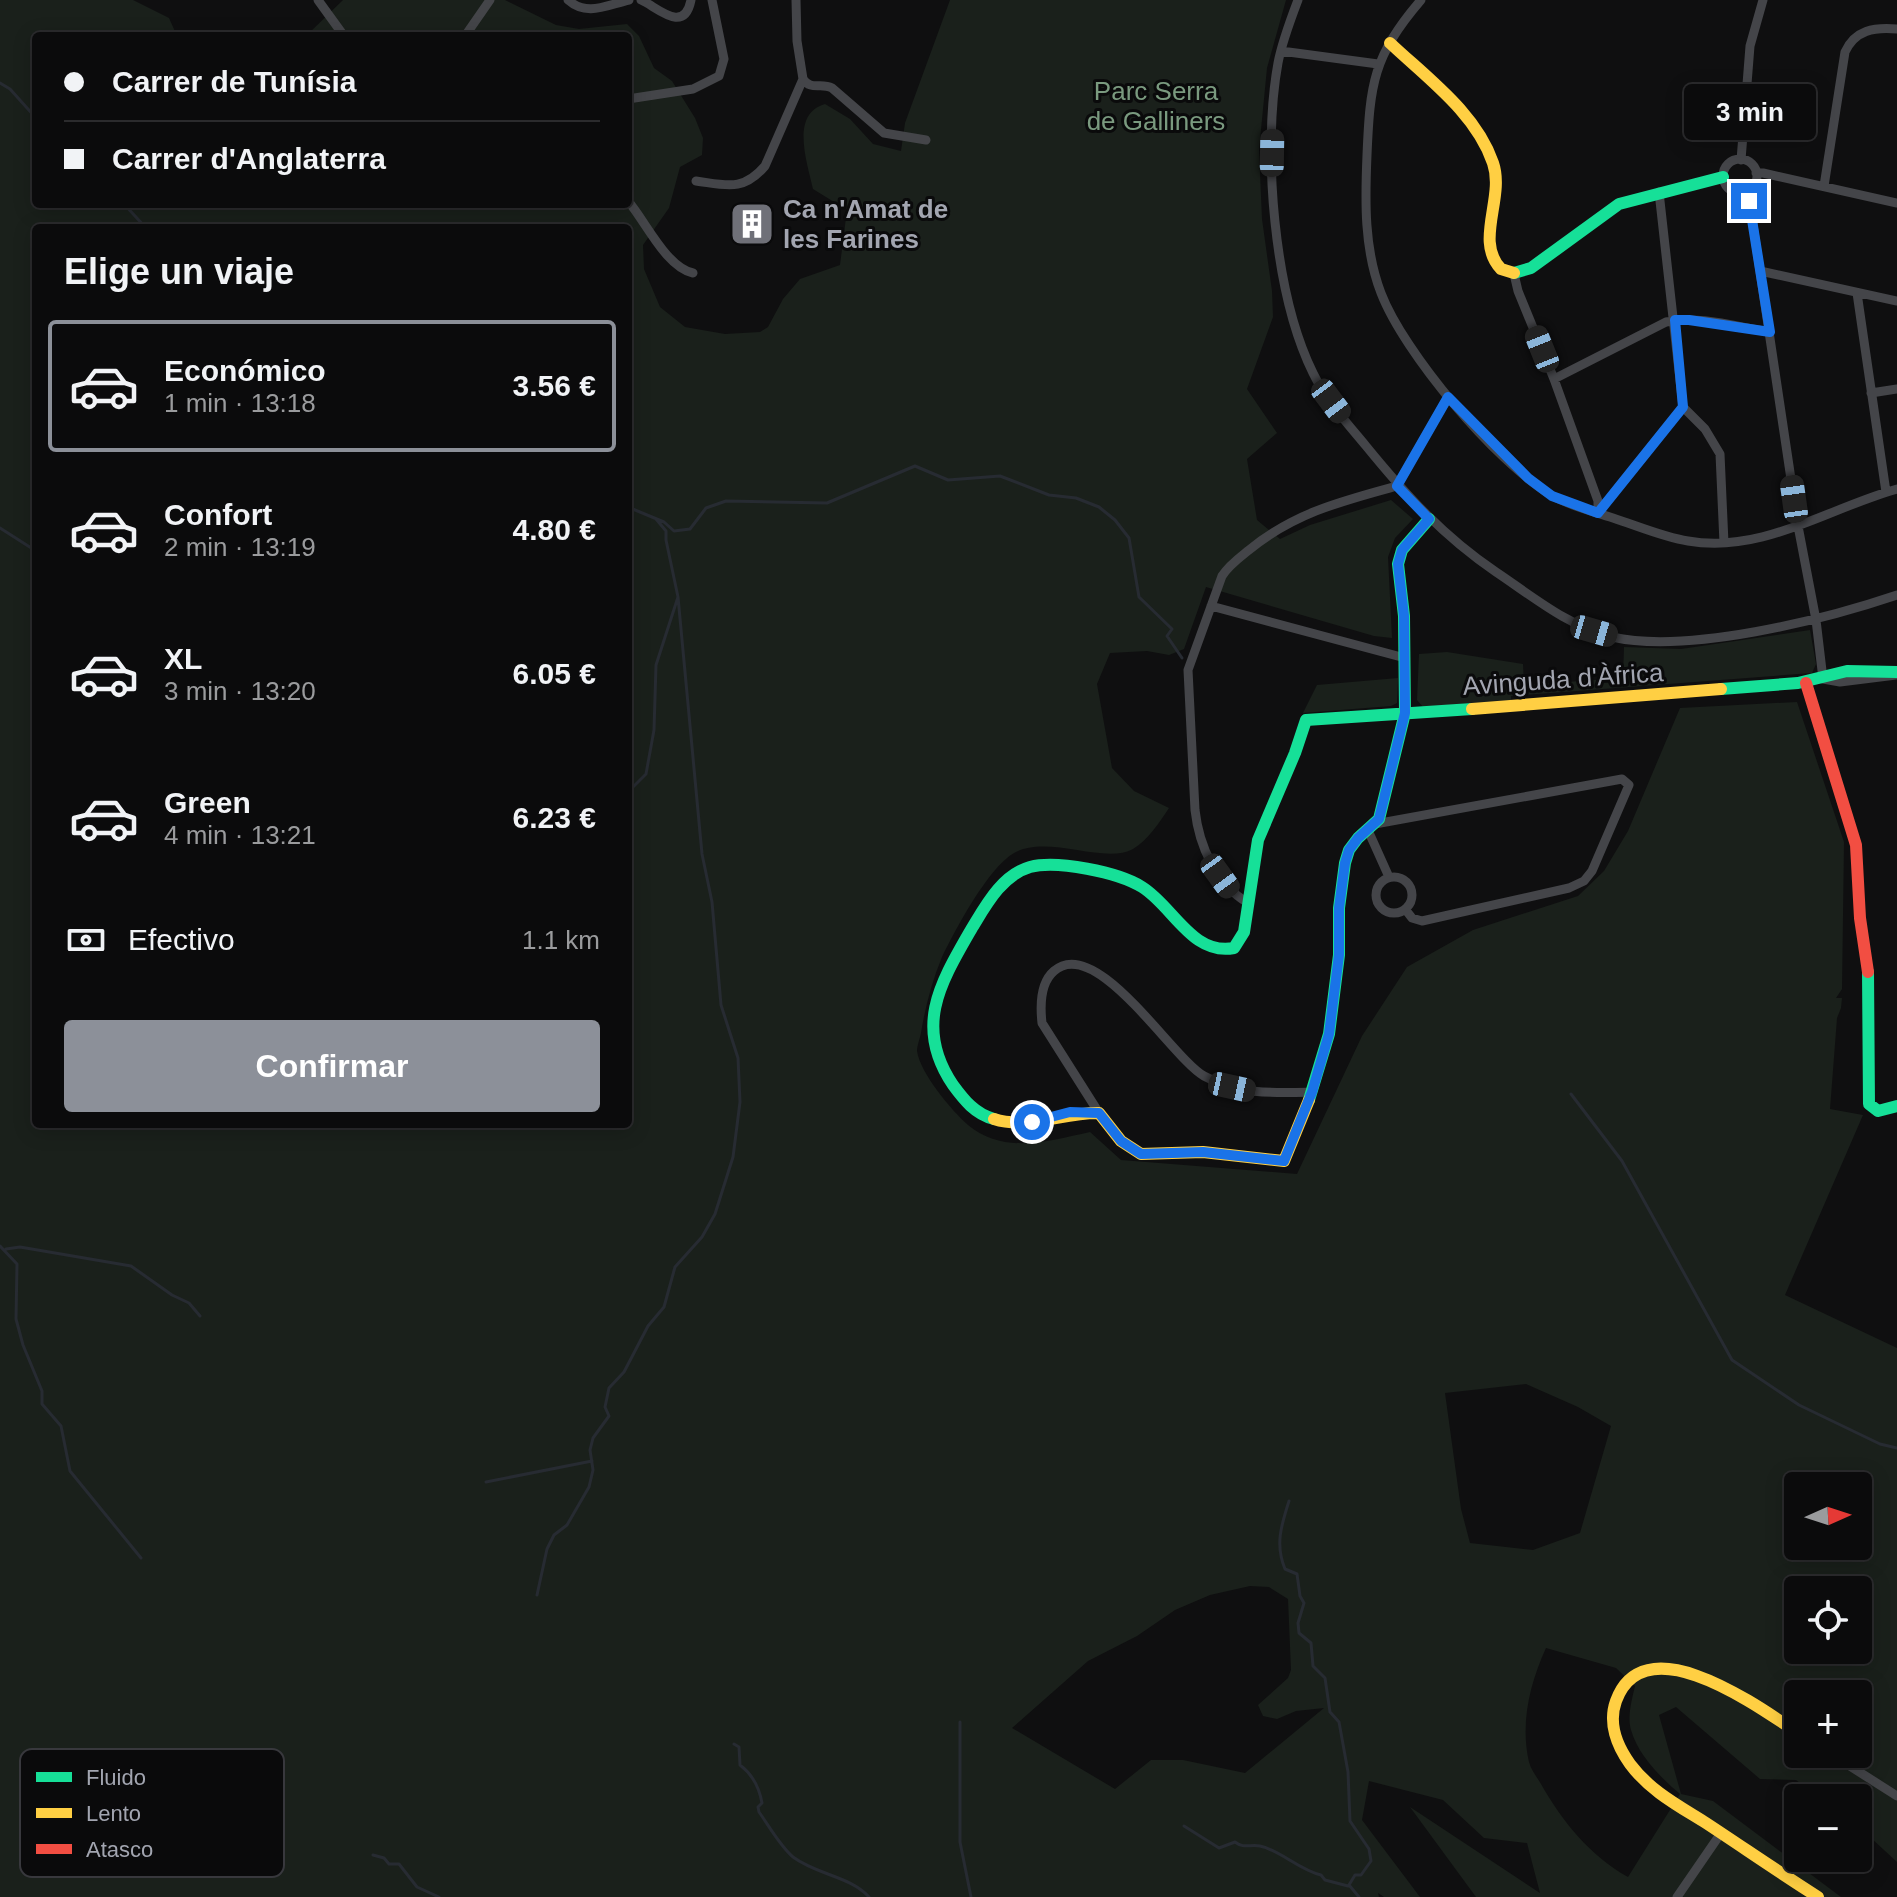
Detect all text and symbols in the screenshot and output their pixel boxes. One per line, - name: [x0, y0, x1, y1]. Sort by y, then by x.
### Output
- text: Carrer de Tunísia: [112, 65, 357, 98]
- park label: Parc Serra de Galliners: [1087, 76, 1225, 136]
- callout: 3 min: [1683, 85, 1815, 141]
- text: 3 min: [1716, 97, 1784, 127]
- car: [1260, 129, 1284, 177]
- text: Carrer d'Anglaterra: [112, 142, 386, 175]
- route end: [1731, 183, 1767, 219]
- place label: Ca n'Amat de les Farines: [783, 194, 948, 254]
- building icon: Ca n'Amat de les Farines: [728, 200, 776, 248]
- text: Elige un viaje: [64, 251, 294, 292]
- car: [1522, 322, 1562, 376]
- icon: car: [68, 350, 140, 422]
- text: Económico: [164, 354, 326, 387]
- text: 3.56 €: [513, 369, 596, 402]
- car: [1307, 375, 1355, 427]
- text: 1 min · 13:18: [164, 388, 316, 418]
- car: [1779, 474, 1809, 524]
- icon: car: [68, 494, 140, 566]
- text: Confort: [164, 498, 272, 531]
- text: 4.80 €: [513, 513, 596, 546]
- text: 2 min · 13:19: [164, 532, 316, 562]
- car: [1568, 613, 1620, 649]
- icon: car: [68, 638, 140, 710]
- text: XL: [164, 642, 202, 675]
- text: 6.05 €: [513, 657, 596, 690]
- street label: Avinguda d'Àfrica: [1462, 657, 1665, 701]
- text: 3 min · 13:20: [164, 676, 316, 706]
- icon: car: [68, 782, 140, 854]
- text: Green: [164, 786, 251, 819]
- text: 6.23 €: [513, 801, 596, 834]
- text: 4 min · 13:21: [164, 820, 316, 850]
- car: [1196, 850, 1244, 902]
- icon: cash: [64, 918, 108, 962]
- text: Efectivo: [128, 923, 235, 956]
- text: 1.1 km: [522, 925, 600, 955]
- button: Confirmar: [64, 1020, 600, 1112]
- car: [1206, 1070, 1258, 1104]
- route start: [1014, 1104, 1050, 1140]
- north arrow: [1784, 1472, 1872, 1560]
- map controls: [1784, 1472, 1872, 1872]
- button: locate: [1784, 1576, 1872, 1664]
- button: +: [1784, 1680, 1872, 1768]
- legend: [20, 1749, 284, 1877]
- text: Fluido: [86, 1765, 146, 1790]
- button: −: [1784, 1784, 1872, 1872]
- text: Lento: [86, 1801, 141, 1826]
- text: Atasco: [86, 1837, 153, 1862]

